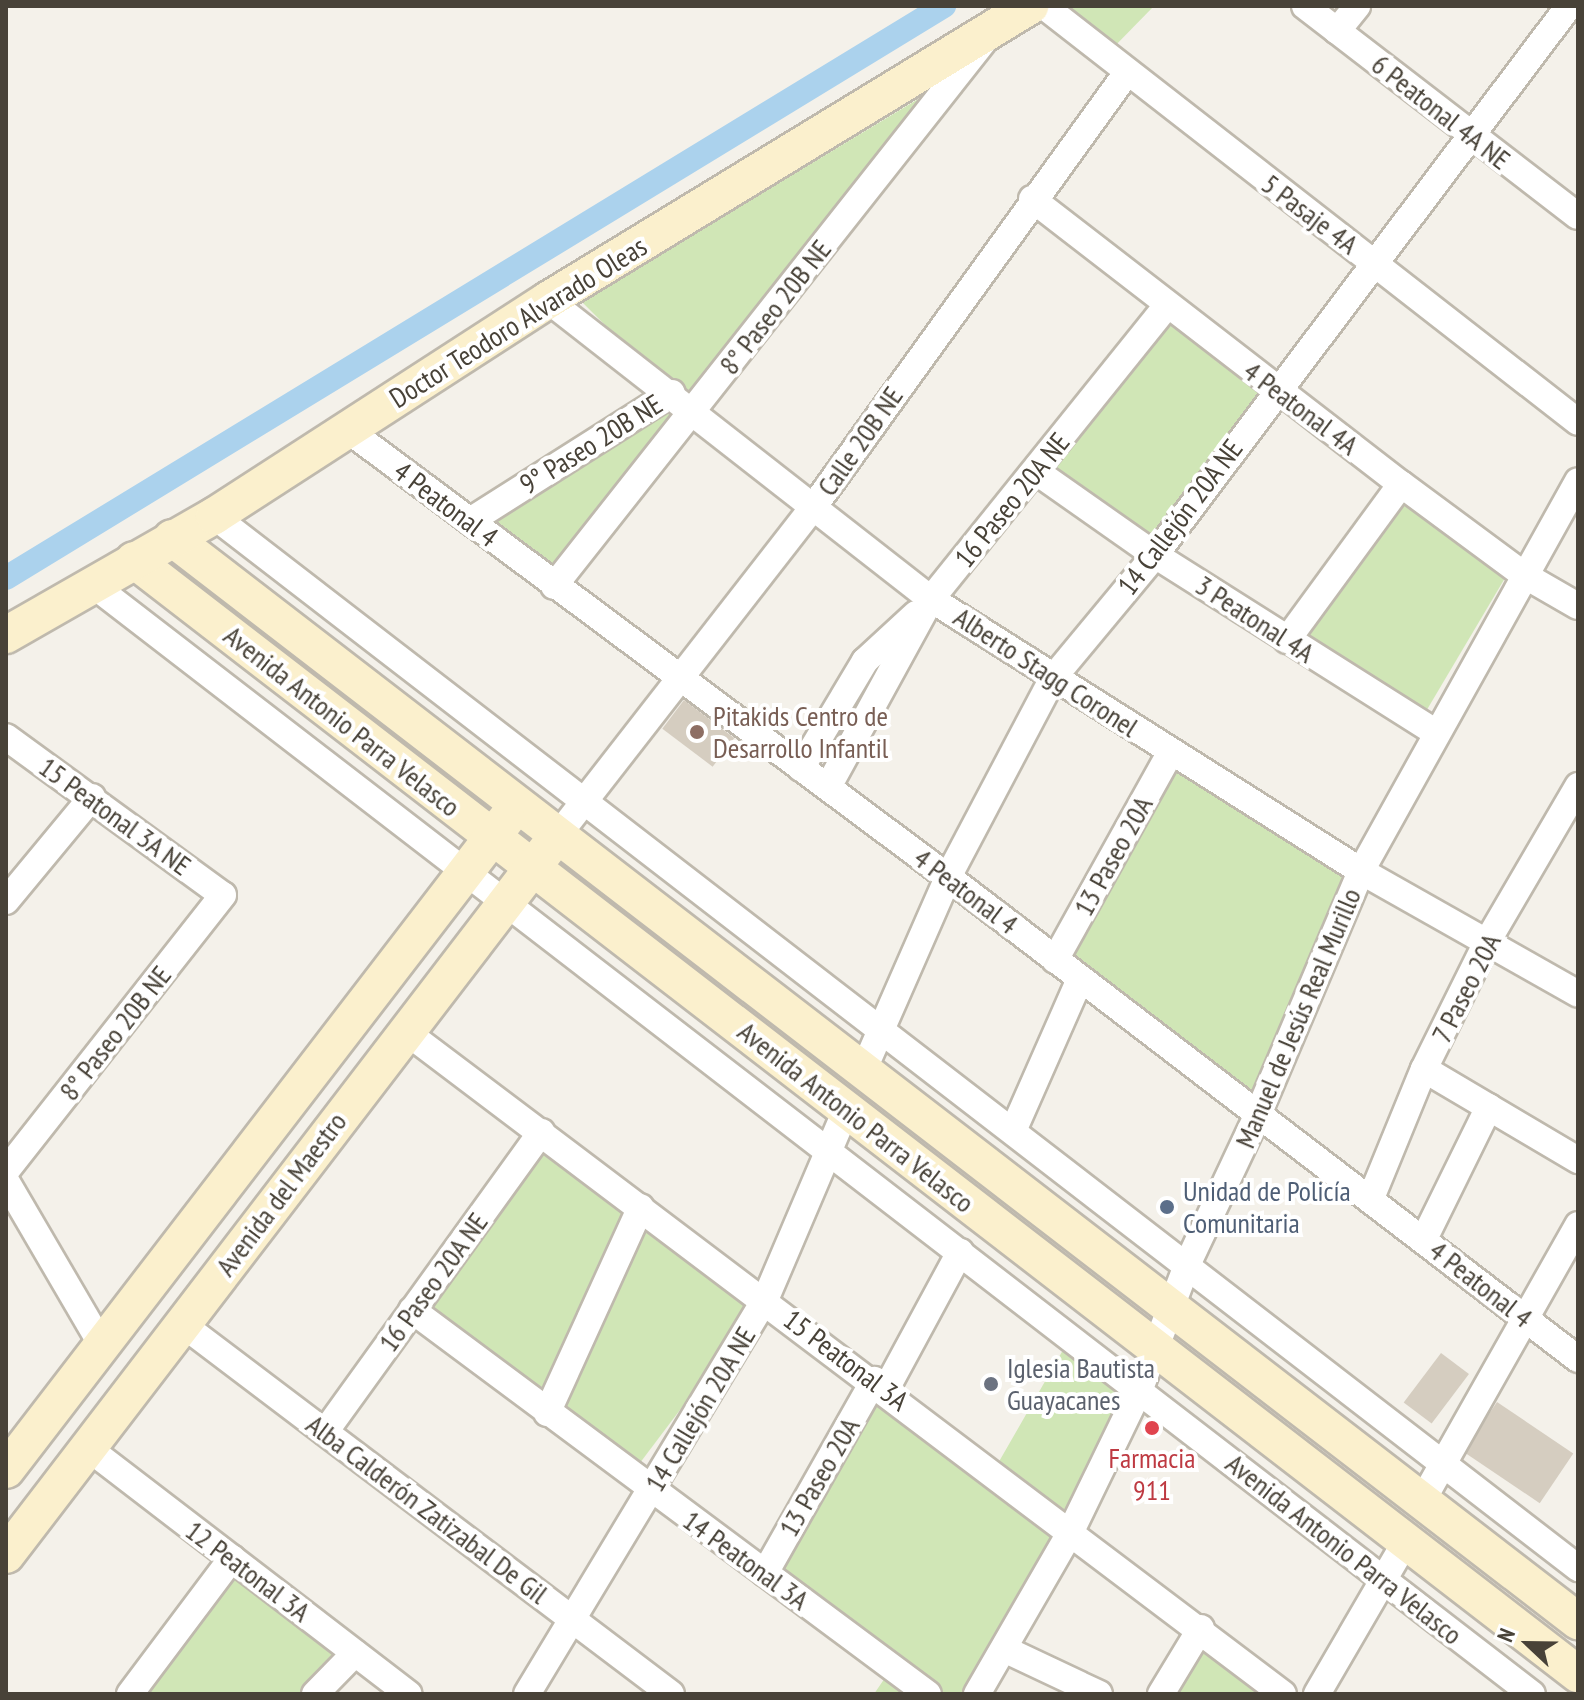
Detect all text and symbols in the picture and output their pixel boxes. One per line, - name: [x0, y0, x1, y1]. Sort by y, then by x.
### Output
- street label: 6 Peatonal 4A NE: [1365, 47, 1517, 177]
- street label: 5 Pasaje 4A: [1255, 167, 1365, 261]
- street label: Doctor Teodoro Alvarado Oleas: [383, 229, 653, 415]
- street label: 8° Paseo 20B NE: [712, 233, 838, 381]
- street label: 4 Peatonal 4A: [1237, 354, 1365, 462]
- street label: Calle 20B NE: [810, 380, 910, 502]
- street label: 9° Paseo 20B NE: [514, 387, 668, 501]
- street label: 16 Paseo 20A NE: [947, 426, 1077, 574]
- street label: 14 Callejón 20A NE: [1110, 432, 1250, 602]
- street label: 4 Peatonal 4: [387, 454, 505, 554]
- street label: 3 Peatonal 4A: [1189, 568, 1321, 670]
- street label: Alberto Stagg Coronel: [948, 600, 1144, 744]
- street label: Avenida Antonio Parra Velasco: [217, 618, 467, 824]
- place label: Pitakids Centro de Desarrollo Infantil: [713, 699, 888, 765]
- marker: Pitakids Centro de Desarrollo Infantil: [688, 723, 706, 741]
- street label: 15 Peatonal 3A NE: [32, 749, 198, 883]
- street label: 13 Paseo 20A: [1066, 790, 1160, 922]
- street label: 4 Peatonal 4: [907, 841, 1025, 941]
- street label: Manuel de Jesús Real Murillo: [1228, 883, 1368, 1153]
- street label: 7 Paseo 20A: [1424, 927, 1508, 1049]
- street label: 8° Paseo 20B NE: [52, 959, 178, 1107]
- street label: Avenida Antonio Parra Velasco: [731, 1014, 981, 1220]
- street label: Avenida del Maestro: [209, 1106, 353, 1282]
- place label: Unidad de Policía Comunitaria: [1183, 1174, 1351, 1240]
- marker: Unidad de Policía Comunitaria: [1158, 1198, 1176, 1216]
- street label: 16 Paseo 20A NE: [371, 1206, 495, 1358]
- street label: 4 Peatonal 4: [1423, 1233, 1539, 1335]
- street label: 15 Peatonal 3A: [777, 1302, 915, 1418]
- street label: 14 Callejón 20A NE: [637, 1320, 763, 1498]
- place label: Iglesia Bautista Guayacanes: [1007, 1351, 1155, 1417]
- marker: Iglesia Bautista Guayacanes: [982, 1375, 1000, 1393]
- street label: Alba Calderón Zatizabal De Gil: [300, 1407, 554, 1611]
- street label: 13 Paseo 20A: [772, 1412, 866, 1542]
- marker: Farmacia 911: [1143, 1419, 1161, 1437]
- place label: Farmacia 911: [1108, 1441, 1196, 1507]
- street label: Avenida Antonio Parra Velasco: [1219, 1446, 1469, 1652]
- street label: 14 Peatonal 3A: [677, 1503, 815, 1617]
- street label: 12 Peatonal 3A: [179, 1513, 317, 1629]
- north arrow: [1488, 1604, 1568, 1684]
- text: N: [1491, 1624, 1521, 1646]

